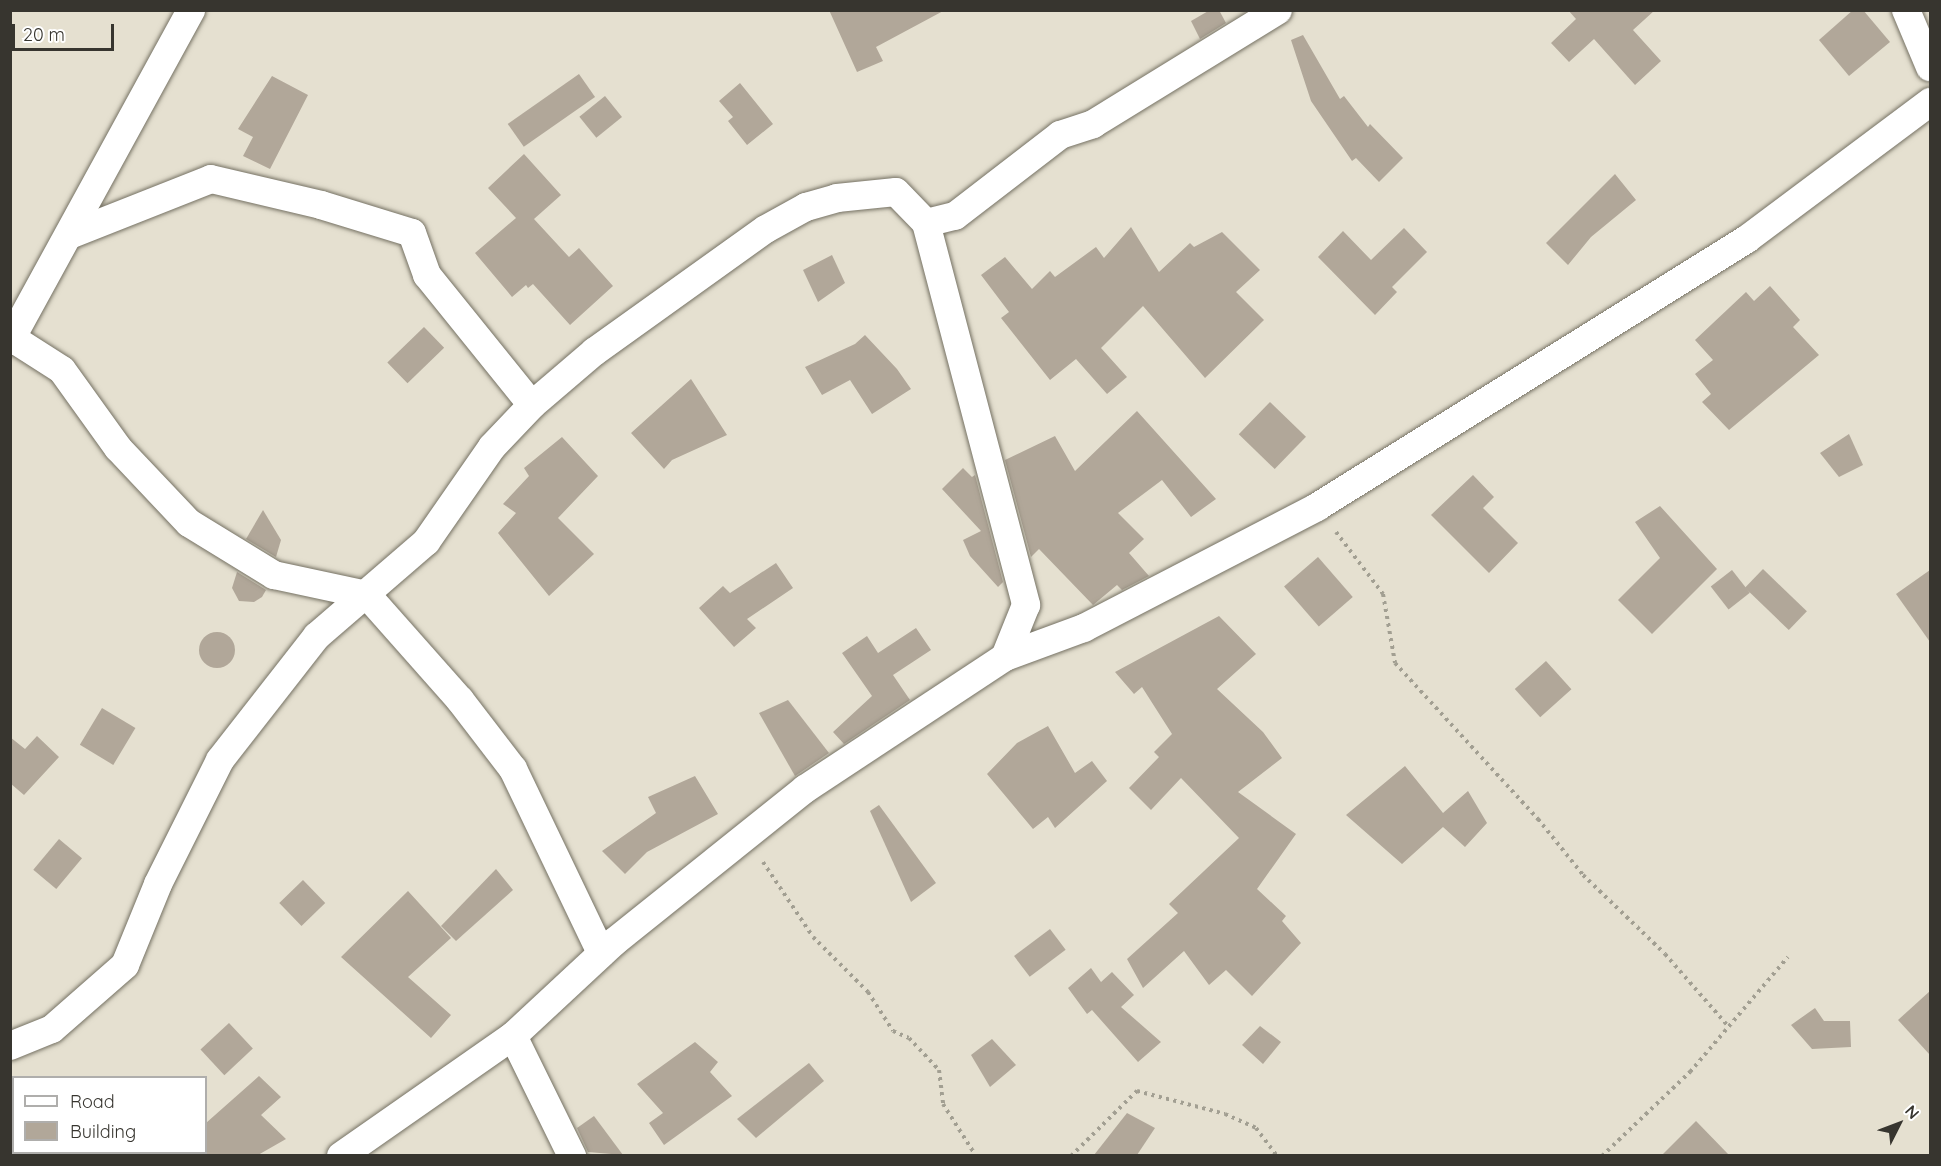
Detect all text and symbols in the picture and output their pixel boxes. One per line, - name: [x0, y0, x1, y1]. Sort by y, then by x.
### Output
- scale bar: [15, 12, 117, 50]
- text: 20 m: [23, 23, 65, 46]
- legend: [12, 1076, 207, 1154]
- text: Road: [70, 1090, 115, 1113]
- north arrow: [1869, 1094, 1929, 1154]
- text: N: [1901, 1101, 1924, 1123]
- text: Building: [70, 1120, 136, 1143]

